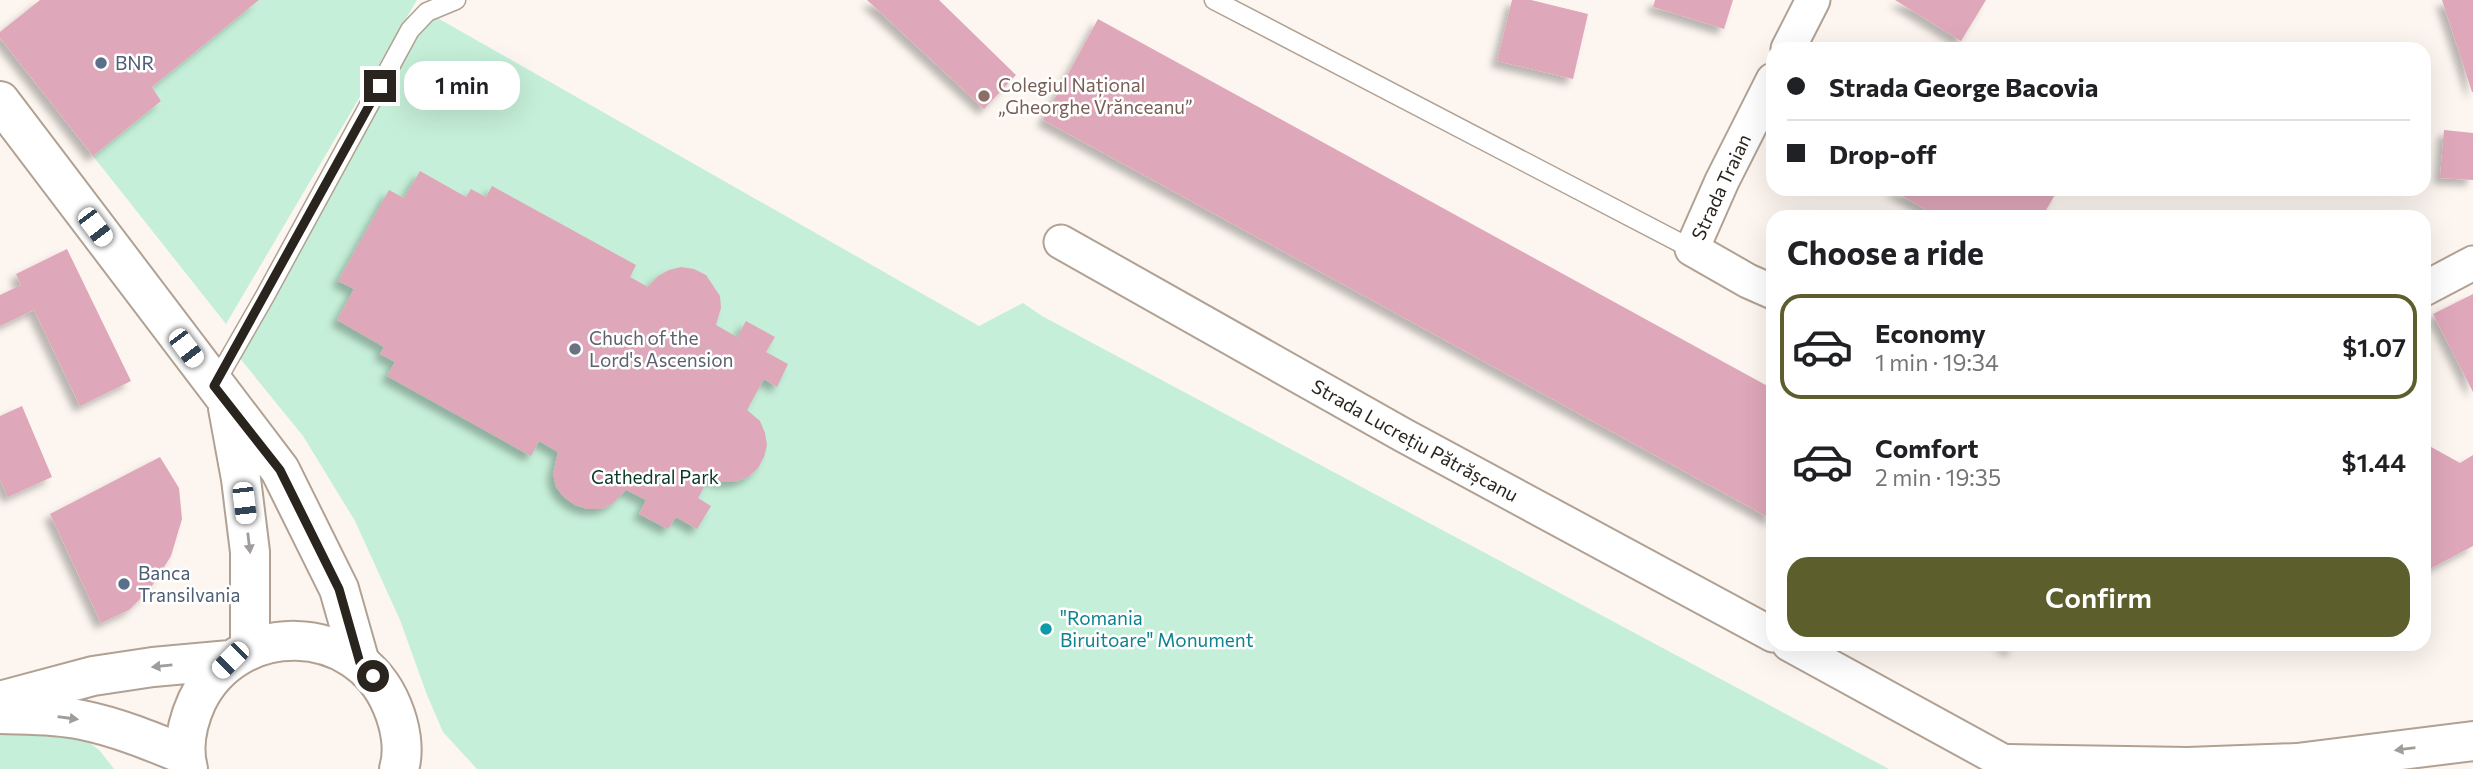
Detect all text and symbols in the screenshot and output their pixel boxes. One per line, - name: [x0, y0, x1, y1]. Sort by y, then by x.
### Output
- place label: BNR: [115, 51, 155, 74]
- marker: BNR: [93, 55, 109, 71]
- callout: 1 min: [404, 62, 520, 110]
- route end: [364, 70, 396, 102]
- text: 1 min: [435, 71, 489, 99]
- text: Strada George Bacovia: [1829, 71, 2099, 102]
- place label: Colegiul Național „Gheorghe Vrănceanu”: [998, 73, 1193, 118]
- marker: Colegiul Național „Gheorghe Vrănceanu”: [976, 88, 992, 104]
- street label: Strada Traian: [1686, 130, 1755, 243]
- text: Drop-off: [1829, 138, 1936, 169]
- car: [74, 204, 117, 250]
- text: Choose a ride: [1787, 232, 1984, 272]
- icon: car: [1791, 315, 1854, 378]
- text: Economy: [1875, 317, 1986, 348]
- car: [165, 325, 208, 371]
- place label: Chuch of the Lord's Ascension: [589, 326, 733, 371]
- text: $1.07: [2342, 331, 2406, 362]
- marker: Chuch of the Lord's Ascension: [567, 341, 583, 357]
- text: 1 min · 19:34: [1875, 348, 1999, 376]
- street label: Strada Lucrețiu Pătrășcanu: [1308, 374, 1522, 506]
- icon: car: [1791, 430, 1854, 493]
- text: Comfort: [1875, 432, 1978, 463]
- text: $1.44: [2342, 446, 2406, 477]
- text: 2 min · 19:35: [1875, 463, 2001, 491]
- park label: Cathedral Park: [591, 465, 719, 488]
- car: [232, 481, 257, 525]
- one-way arrow: [244, 532, 255, 554]
- button: Confirm: [1787, 557, 2410, 637]
- place label: Banca Transilvania: [138, 561, 240, 606]
- marker: Banca Transilvania: [116, 576, 132, 592]
- place label: "Romania Biruitoare" Monument: [1060, 606, 1254, 651]
- marker: "Romania Biruitoare" Monument: [1038, 621, 1054, 637]
- car: [208, 638, 253, 682]
- route start: [357, 660, 389, 692]
- one-way arrow: [151, 661, 173, 672]
- one-way arrow: [57, 713, 79, 724]
- one-way arrow: [2394, 744, 2416, 755]

